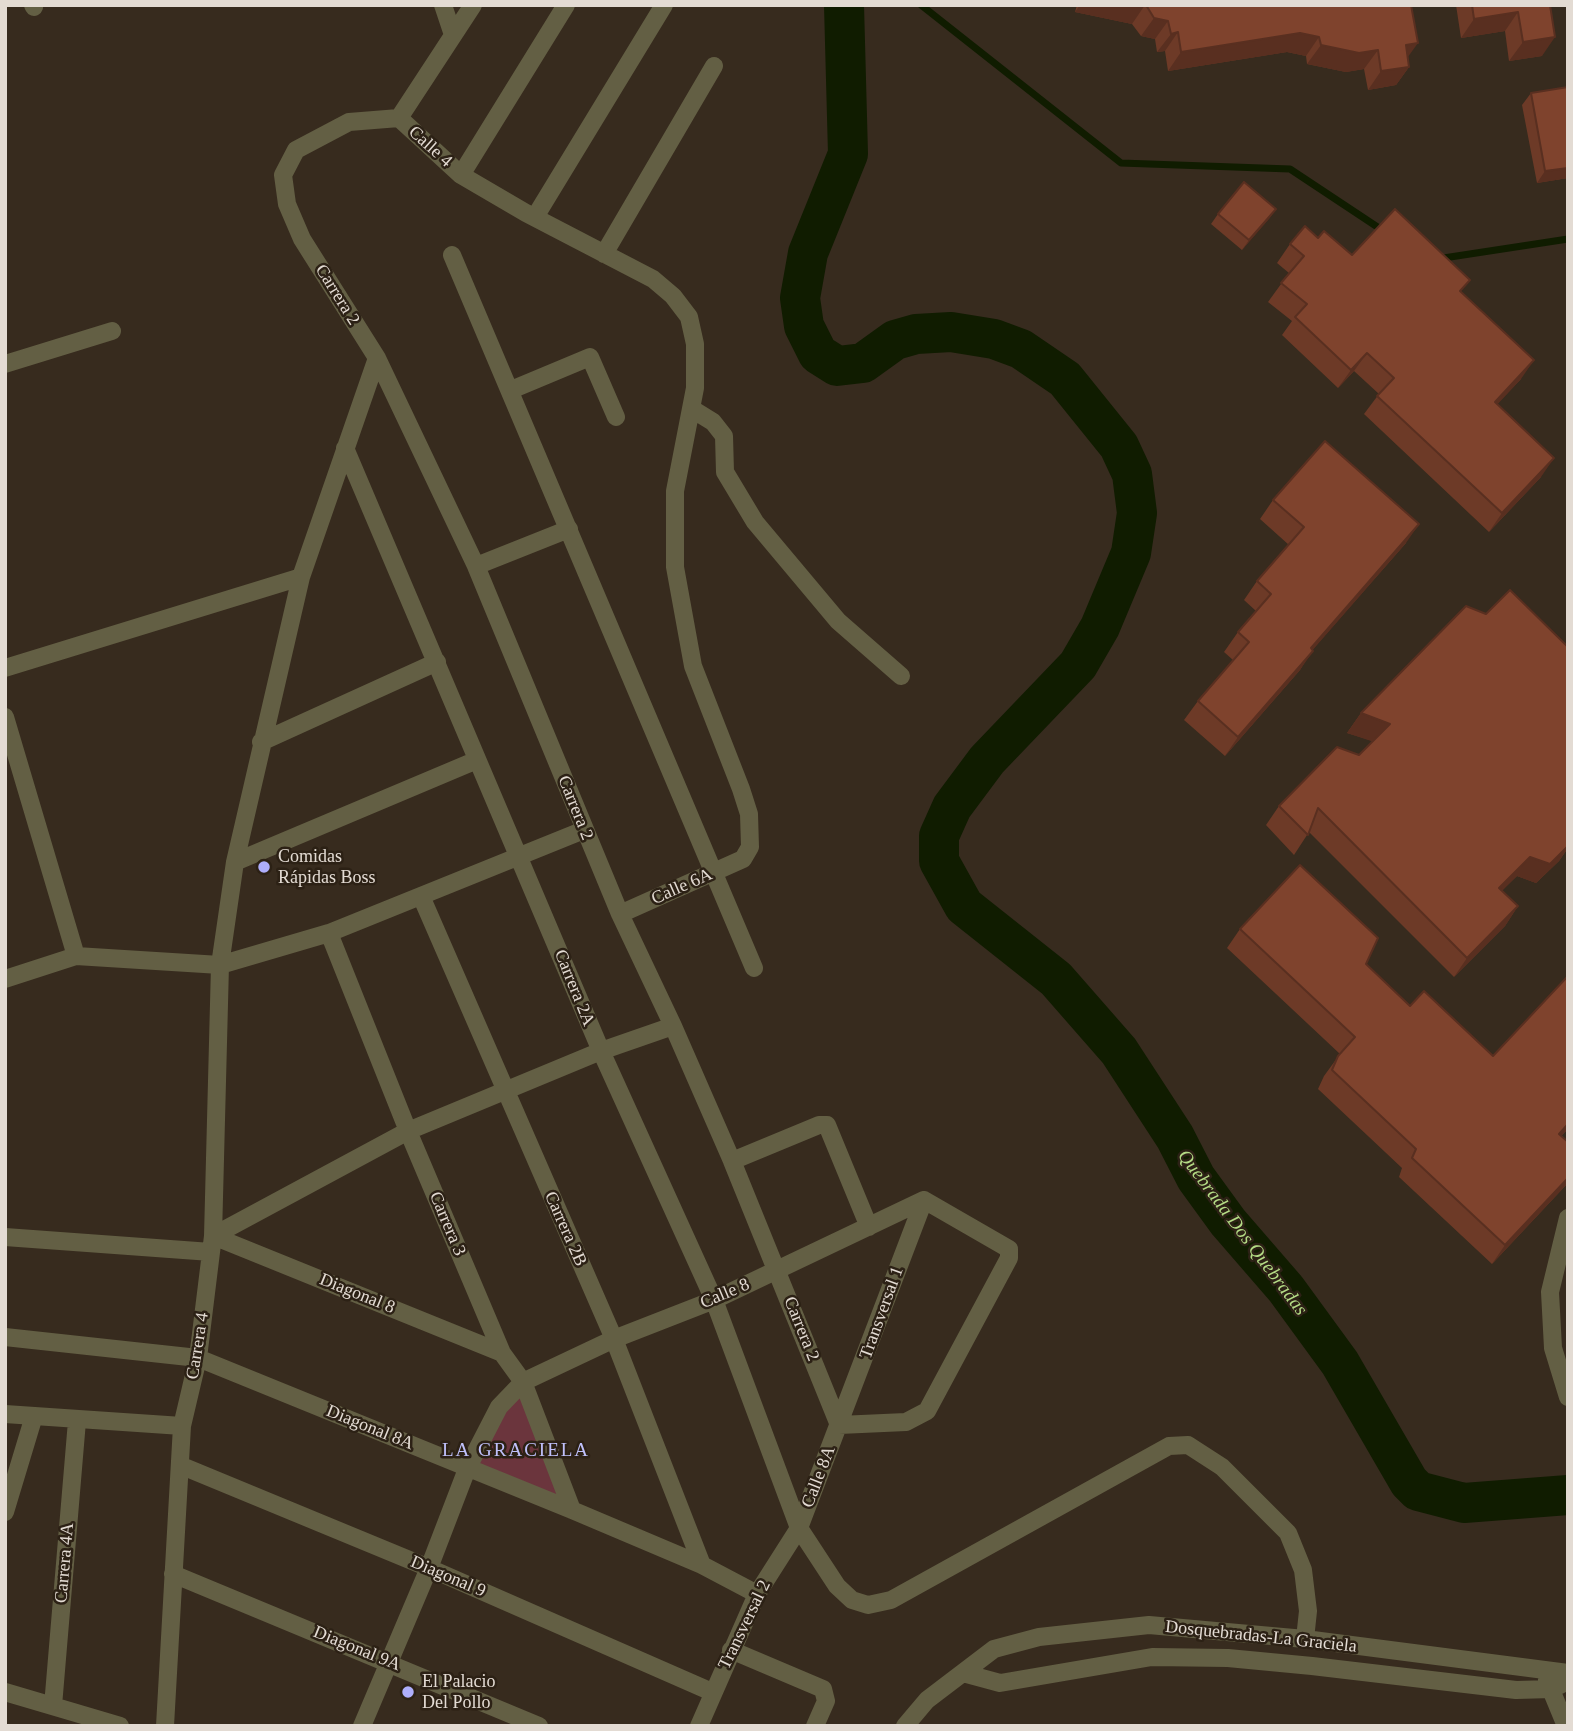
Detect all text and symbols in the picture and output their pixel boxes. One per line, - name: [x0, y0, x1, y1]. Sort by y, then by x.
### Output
- street label: Calle 4: [404, 122, 456, 172]
- street label: Carrera 2: [310, 261, 364, 329]
- street label: Carrera 2: [552, 773, 598, 843]
- place label: Comidas Rápidas Boss: [278, 846, 376, 888]
- marker: Comidas Rápidas Boss: [256, 859, 272, 875]
- street label: Calle 6A: [648, 864, 716, 910]
- street label: Carrera 2A: [549, 947, 599, 1029]
- water label: Quebrada Dos Quebradas: [1172, 1146, 1312, 1320]
- street label: Carrera 2B: [539, 1188, 591, 1270]
- street label: Carrera 3: [424, 1189, 470, 1259]
- street label: Transversal 1: [855, 1264, 909, 1362]
- street label: Diagonal 8: [316, 1269, 398, 1319]
- street label: Calle 8: [697, 1274, 753, 1314]
- street label: Carrera 2: [778, 1294, 824, 1364]
- street label: Carrera 4: [182, 1311, 214, 1381]
- street label: Diagonal 8A: [323, 1401, 417, 1455]
- district label: LA GRACIELA: [443, 1440, 589, 1462]
- street label: Calle 8A: [797, 1443, 841, 1511]
- street label: Carrera 4A: [51, 1522, 79, 1604]
- street label: Diagonal 9: [407, 1552, 489, 1602]
- street label: Transversal 2: [714, 1577, 776, 1673]
- street label: Dosquebradas-La Graciela: [1164, 1616, 1358, 1658]
- street label: Diagonal 9A: [310, 1622, 404, 1676]
- place label: El Palacio Del Pollo: [422, 1671, 495, 1714]
- marker: El Palacio Del Pollo: [400, 1684, 416, 1700]

